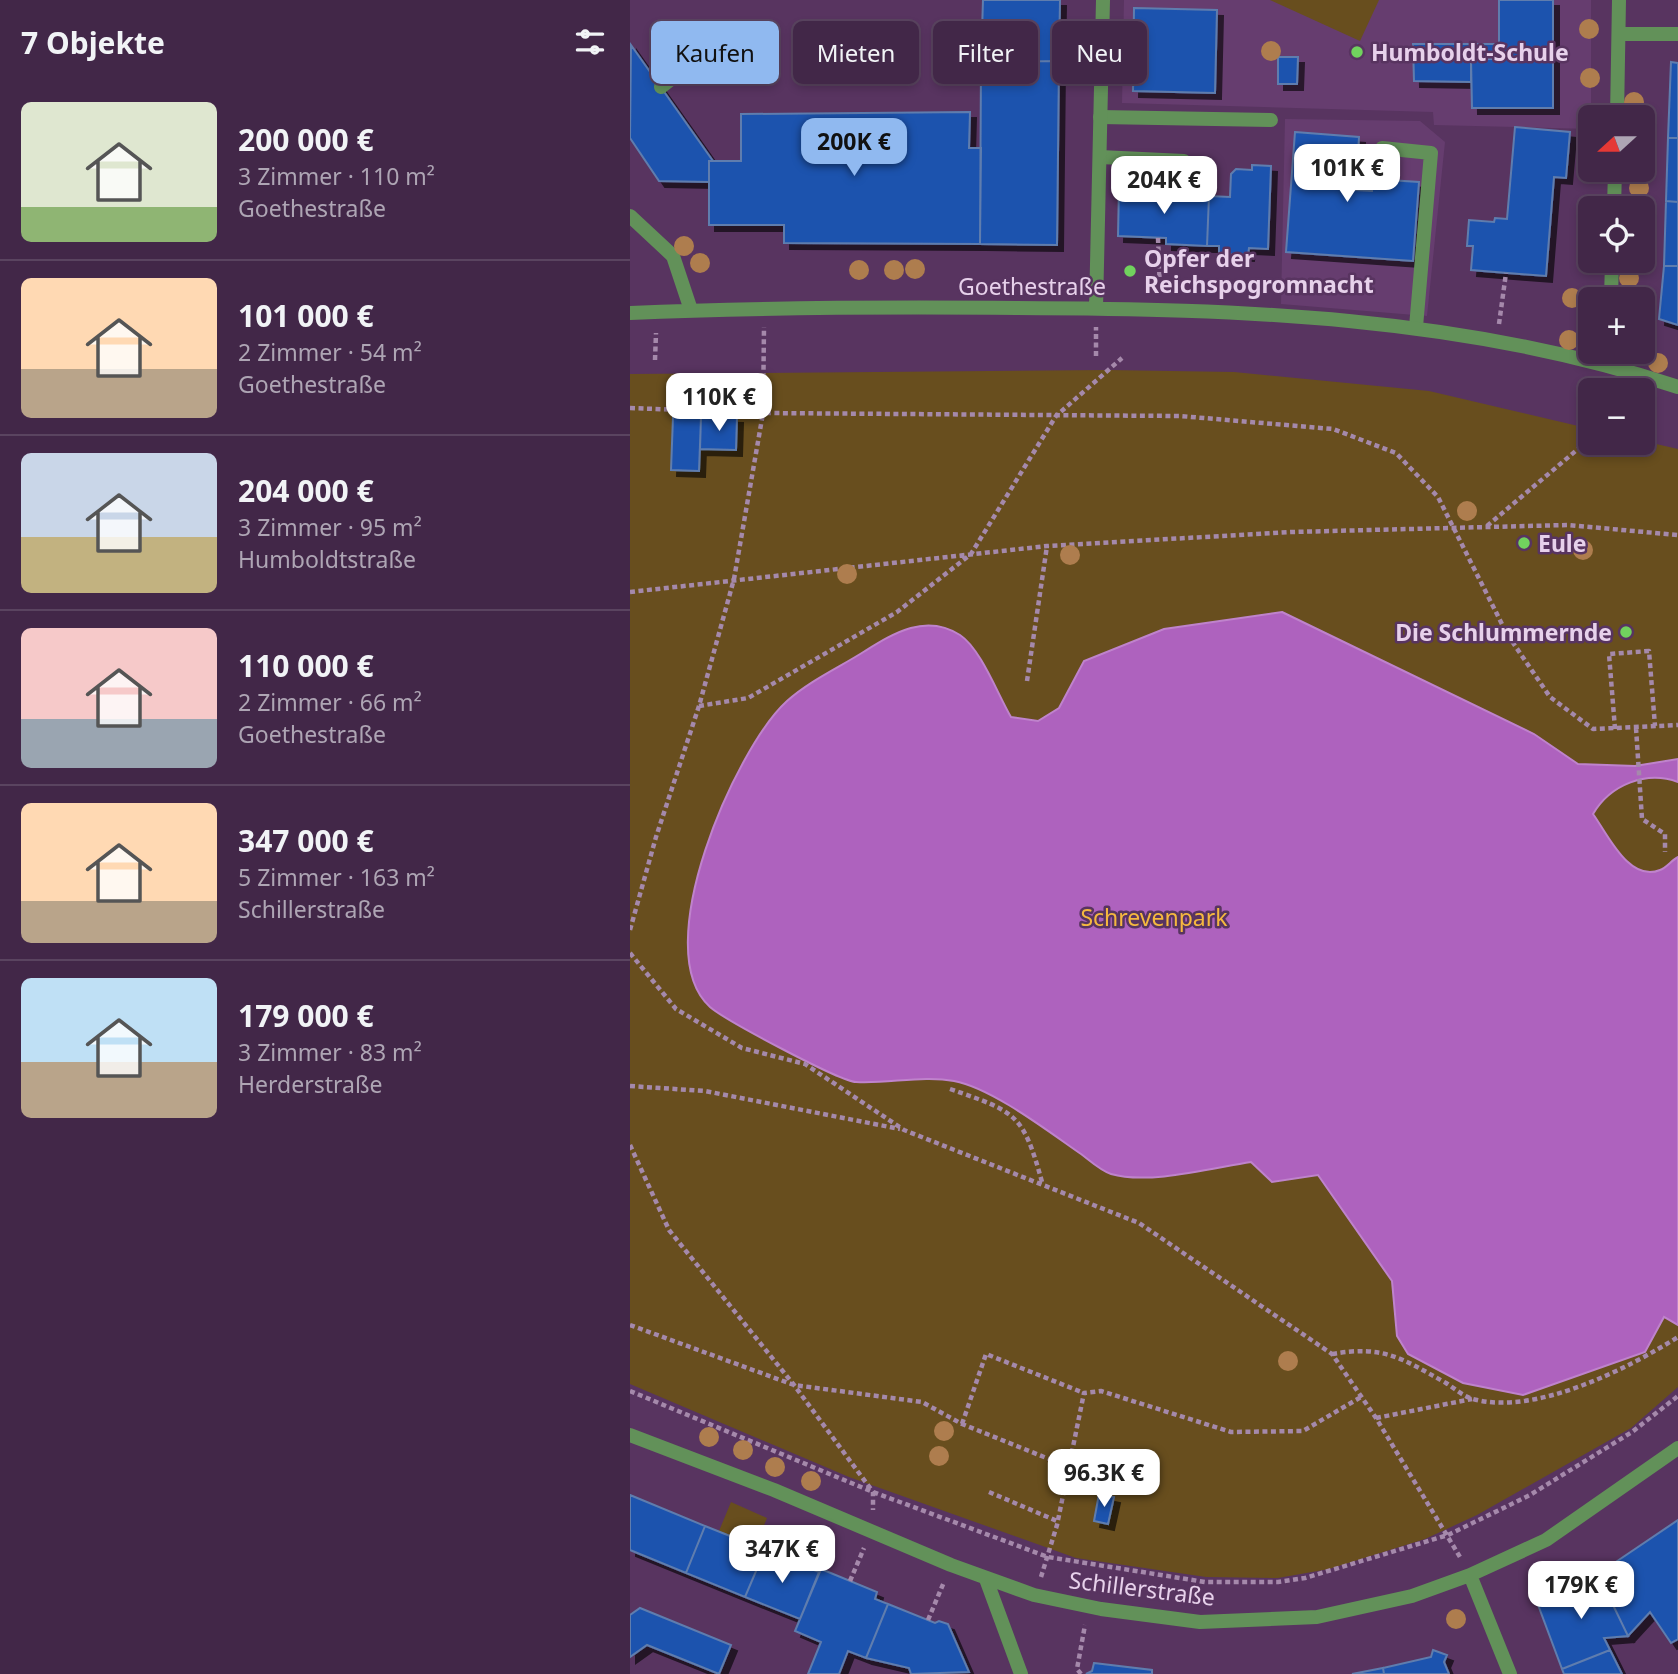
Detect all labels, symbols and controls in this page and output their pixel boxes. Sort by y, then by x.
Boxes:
chip: Kaufen [651,21,779,84]
chip: Mieten [793,21,919,84]
chip: Filter [933,21,1038,84]
chip: Neu [1052,21,1147,84]
text: 7 Objekte [21,22,165,63]
icon: filters [571,23,609,61]
place label: Humboldt-Schule [1371,36,1569,68]
marker: Humboldt-Schule [1349,44,1365,60]
north arrow [1578,105,1656,182]
map controls [1578,105,1655,455]
pin: 200K € [797,118,911,178]
text: 200 000 € [238,119,374,160]
text: 200K € [817,125,891,157]
icon: home [77,130,161,214]
pin: 101K € [1290,144,1404,204]
text: 101K € [1310,151,1384,183]
pin: 204K € [1107,156,1221,216]
text: 3 Zimmer · 110 m² [238,160,435,192]
text: 204K € [1127,163,1201,195]
text: Goethestraße [238,192,386,224]
button: locate [1578,196,1655,273]
place label: Opfer der Reichspogromnacht [1144,242,1374,300]
marker: Opfer der Reichspogromnacht [1122,263,1138,279]
street label: Goethestraße [958,270,1106,302]
button: + [1578,287,1655,364]
text: 101 000 € [238,295,374,336]
icon: home [77,306,161,390]
text: 2 Zimmer · 54 m² [238,336,422,368]
text: Goethestraße [238,368,386,400]
pin: 110K € [662,374,776,433]
button: − [1578,378,1655,455]
text: 110K € [682,380,756,412]
text: 204 000 € [238,470,374,511]
icon: home [77,481,161,565]
text: 3 Zimmer · 95 m² [238,511,422,543]
place label: Eule [1538,527,1586,559]
marker: Eule [1516,535,1532,551]
text: Humboldtstraße [238,543,416,575]
place label: Die Schlummernde [1395,616,1612,648]
marker: Die Schlummernde [1618,624,1634,640]
text: 110 000 € [238,645,374,686]
icon: home [77,656,161,740]
text: 2 Zimmer · 66 m² [238,686,422,718]
text: Goethestraße [238,718,386,750]
text: 347 000 € [238,820,374,861]
icon: home [77,831,161,915]
text: 5 Zimmer · 163 m² [238,861,435,893]
text: Schillerstraße [238,893,385,925]
park label: Schrevenpark [1080,901,1228,933]
text: 179 000 € [238,995,374,1036]
icon: home [77,1006,161,1090]
text: 3 Zimmer · 83 m² [238,1036,422,1068]
text: Herderstraße [238,1068,382,1100]
pin: 96.3K € [1039,1450,1169,1509]
text: 96.3K € [1064,1456,1144,1488]
pin: 347K € [725,1526,839,1585]
text: 347K € [745,1532,819,1564]
pin: 179K € [1524,1562,1638,1621]
street label: Schillerstraße [1067,1563,1217,1613]
text: 179K € [1544,1568,1618,1600]

